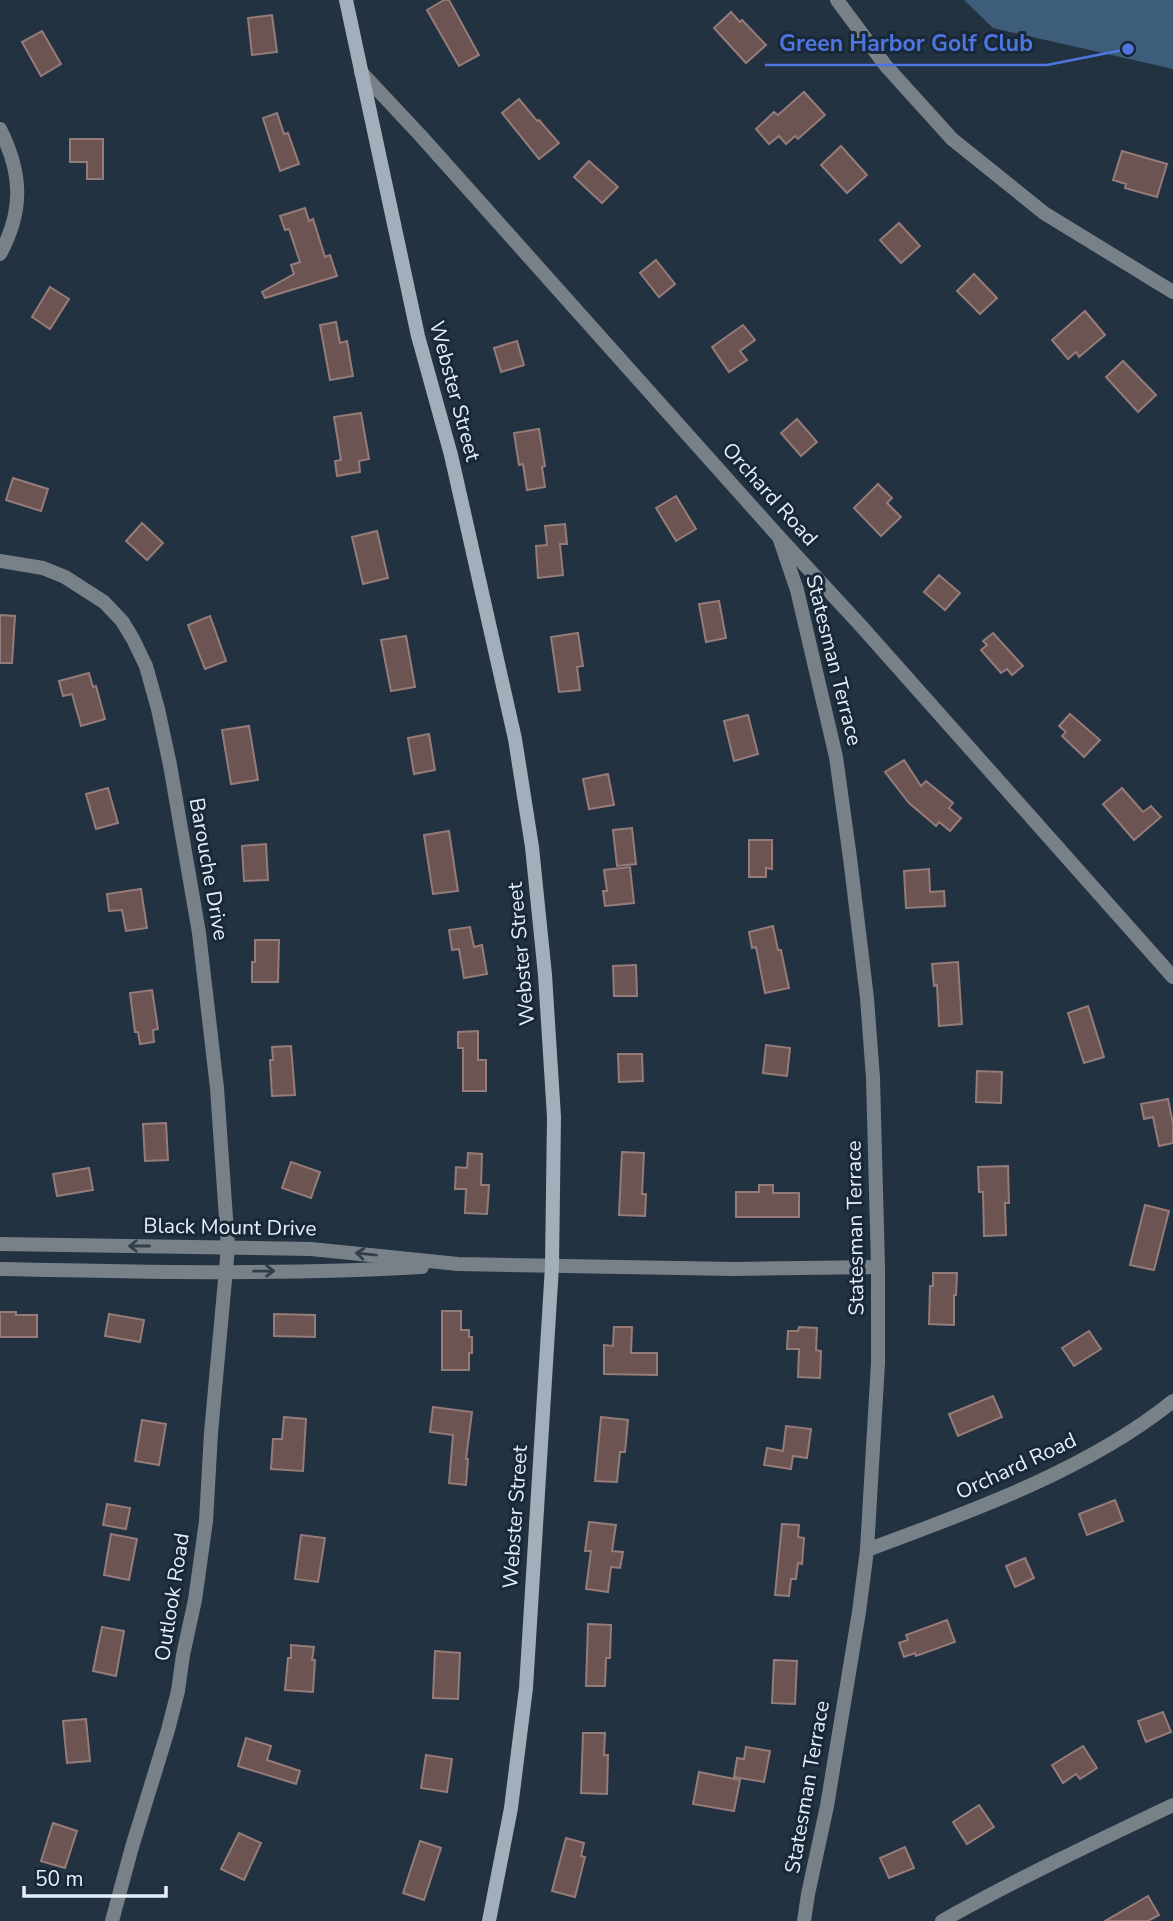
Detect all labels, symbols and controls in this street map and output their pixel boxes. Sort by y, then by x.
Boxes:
callout: Green Harbor Golf Club [765,21,1047,65]
text: Green Harbor Golf Club [779,28,1033,59]
street label: Webster Street [423,318,487,465]
street label: Orchard Road [716,436,824,552]
street label: Statesman Terrace [799,572,869,748]
street label: Barouche Drive [183,796,235,942]
street label: Webster Street [501,880,541,1027]
street label: Statesman Terrace [839,1140,871,1316]
street label: Black Mount Drive [143,1211,317,1243]
one-way arrow [128,1239,151,1253]
one-way arrow [355,1247,378,1260]
one-way arrow [252,1264,275,1278]
street label: Orchard Road [951,1426,1081,1506]
street label: Webster Street [496,1444,534,1590]
street label: Outlook Road [148,1531,196,1663]
street label: Statesman Terrace [778,1698,836,1876]
scale bar [24,1854,166,1898]
text: 50 m [35,1865,84,1893]

